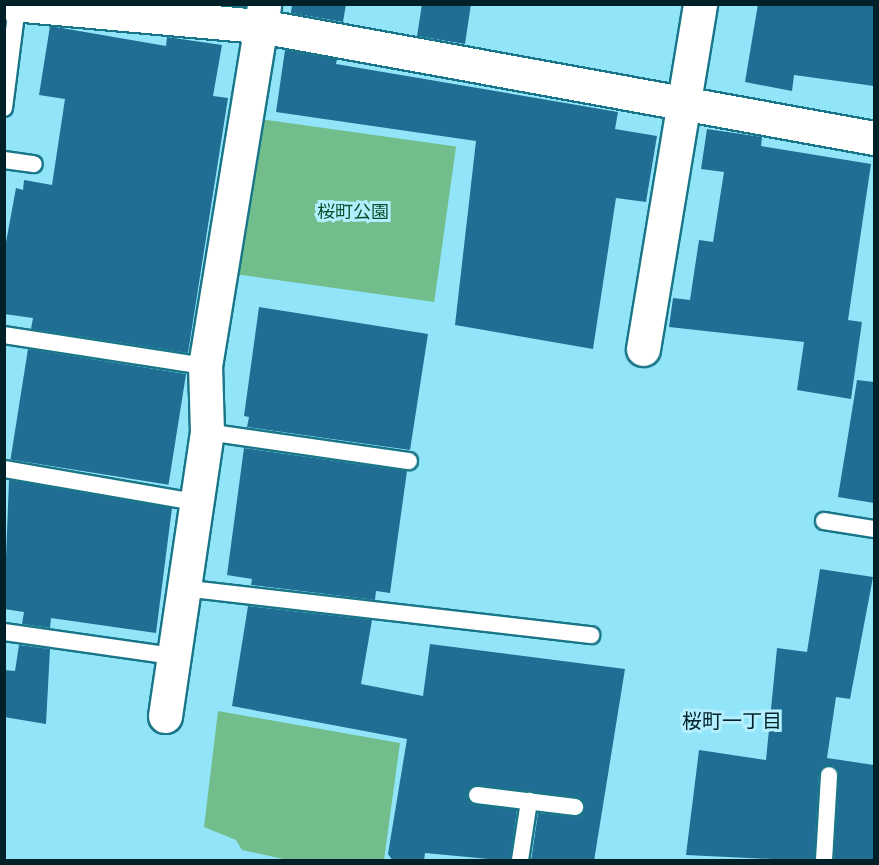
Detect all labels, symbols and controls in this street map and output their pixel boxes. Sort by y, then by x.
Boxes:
park label: 桜町公園 [317,201,389,223]
district label: 桜町一丁目 [682,709,782,733]

